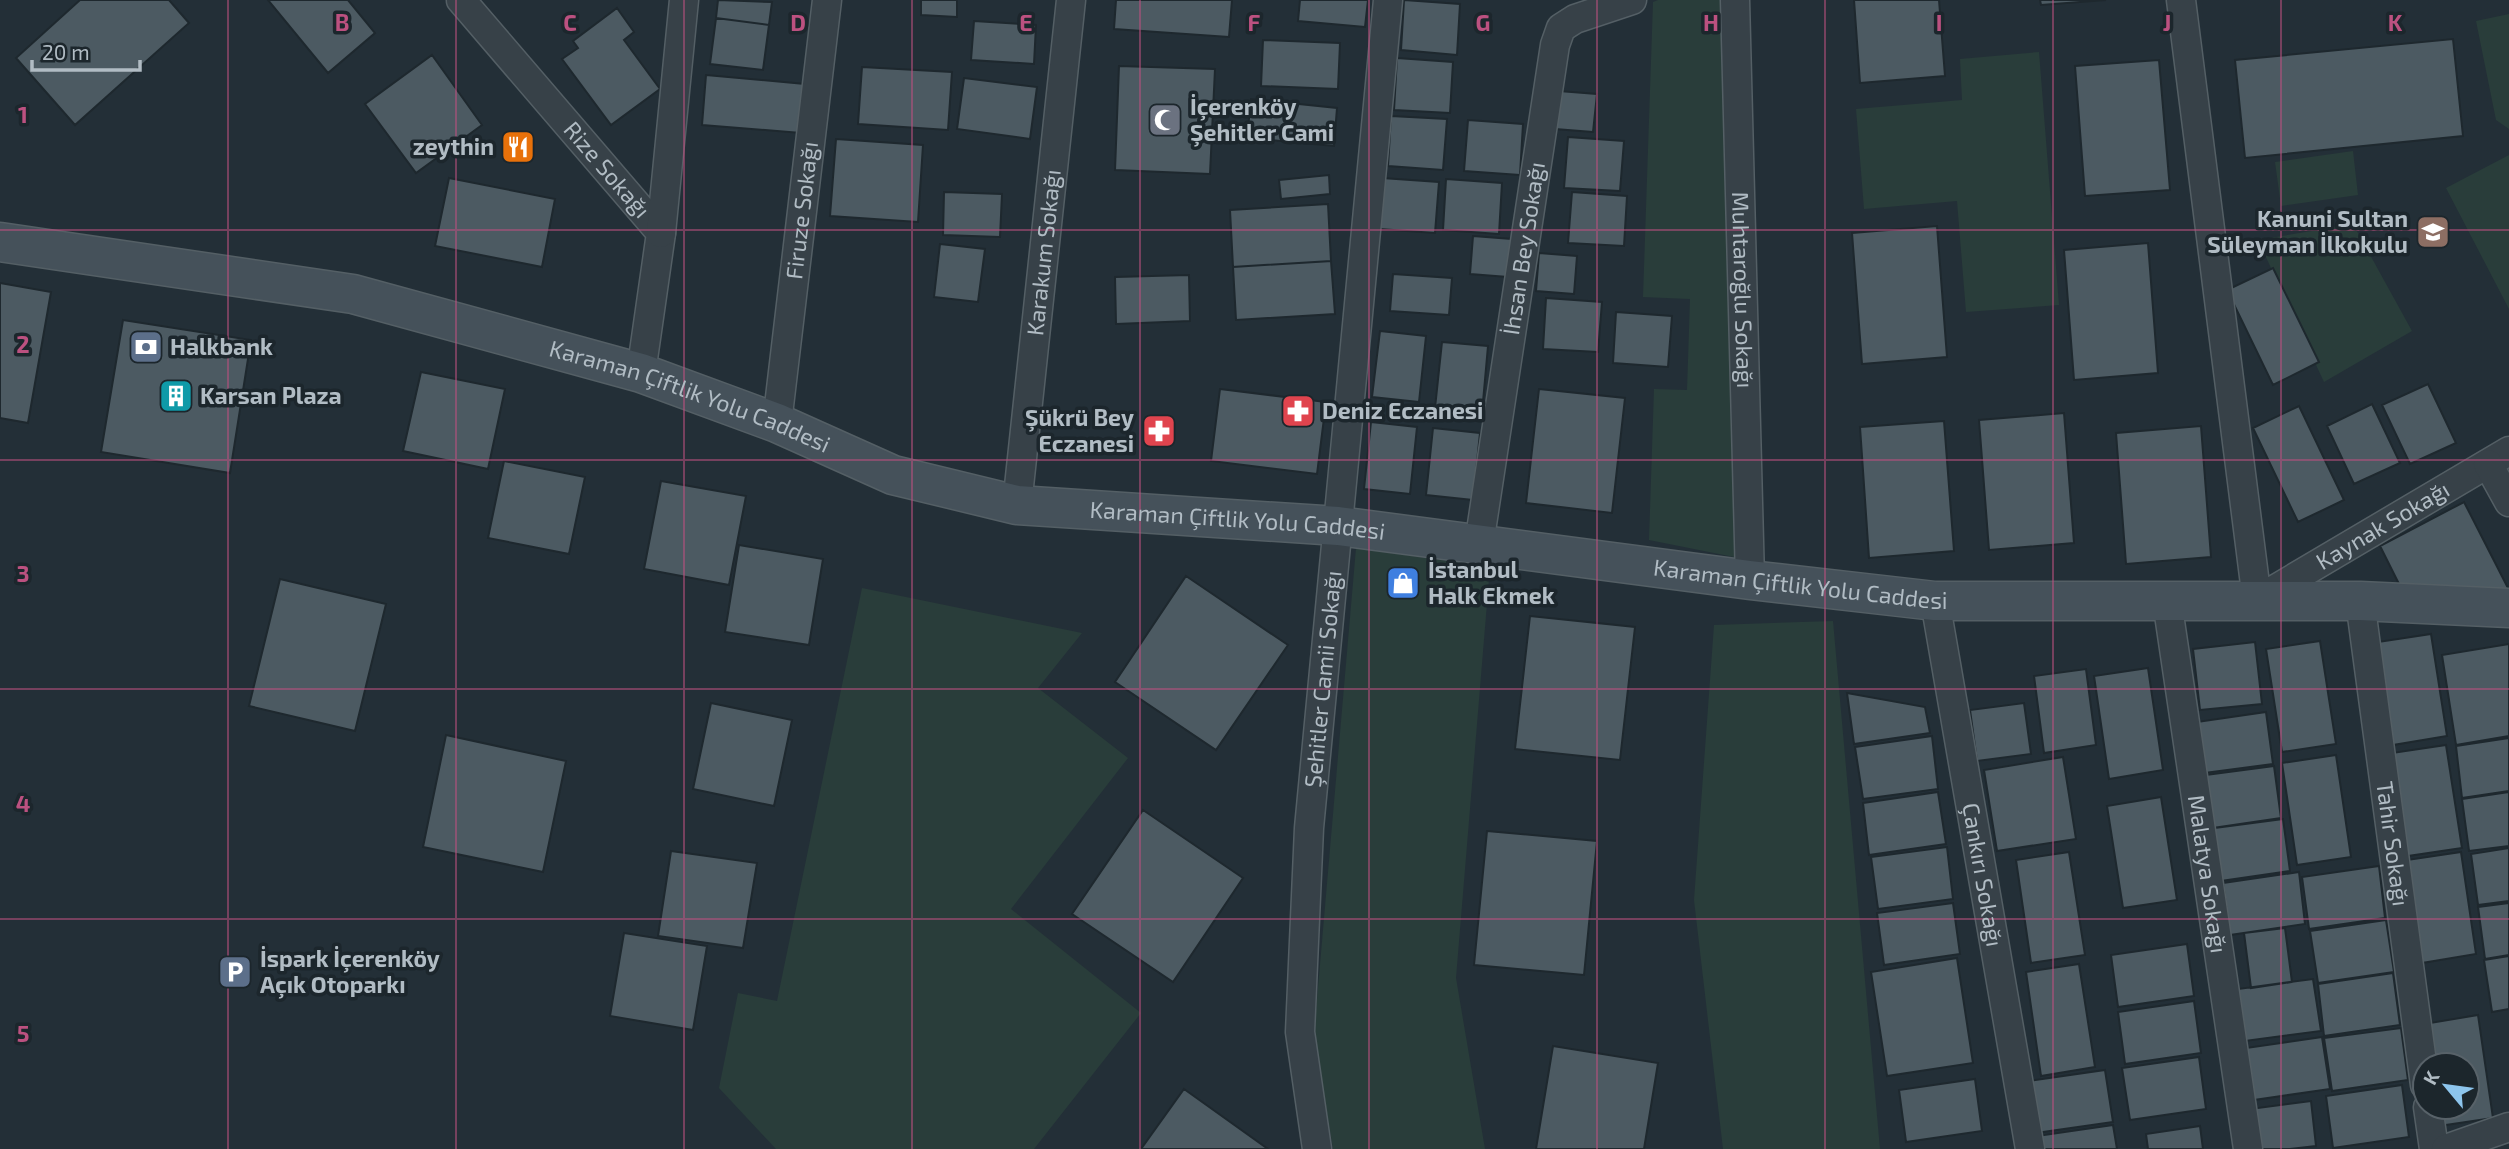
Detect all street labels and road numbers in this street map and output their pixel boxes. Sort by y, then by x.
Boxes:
street label: Rize Sokağı [559,115,657,223]
street label: Firuze Sokağı [779,140,823,281]
street label: İhsan Bey Sokağı [1496,160,1550,337]
street label: Karakum Sokağı [1020,168,1066,337]
street label: Muhtaroğlu Sokağı [1727,191,1760,389]
street label: Karaman Çiftlik Yolu Caddesi [546,334,835,458]
street label: Kaynak Sokağı [2311,475,2454,575]
street label: Karaman Çiftlik Yolu Caddesi [1089,495,1387,545]
street label: Karaman Çiftlik Yolu Caddesi [1652,552,1948,614]
street label: Şehitler Camii Sokağı [1298,569,1346,789]
street label: Tahir Sokağı [2371,780,2416,908]
street label: Malatya Sokağı [2183,793,2234,955]
street label: Çankırı Sokağı [1956,801,2010,949]

